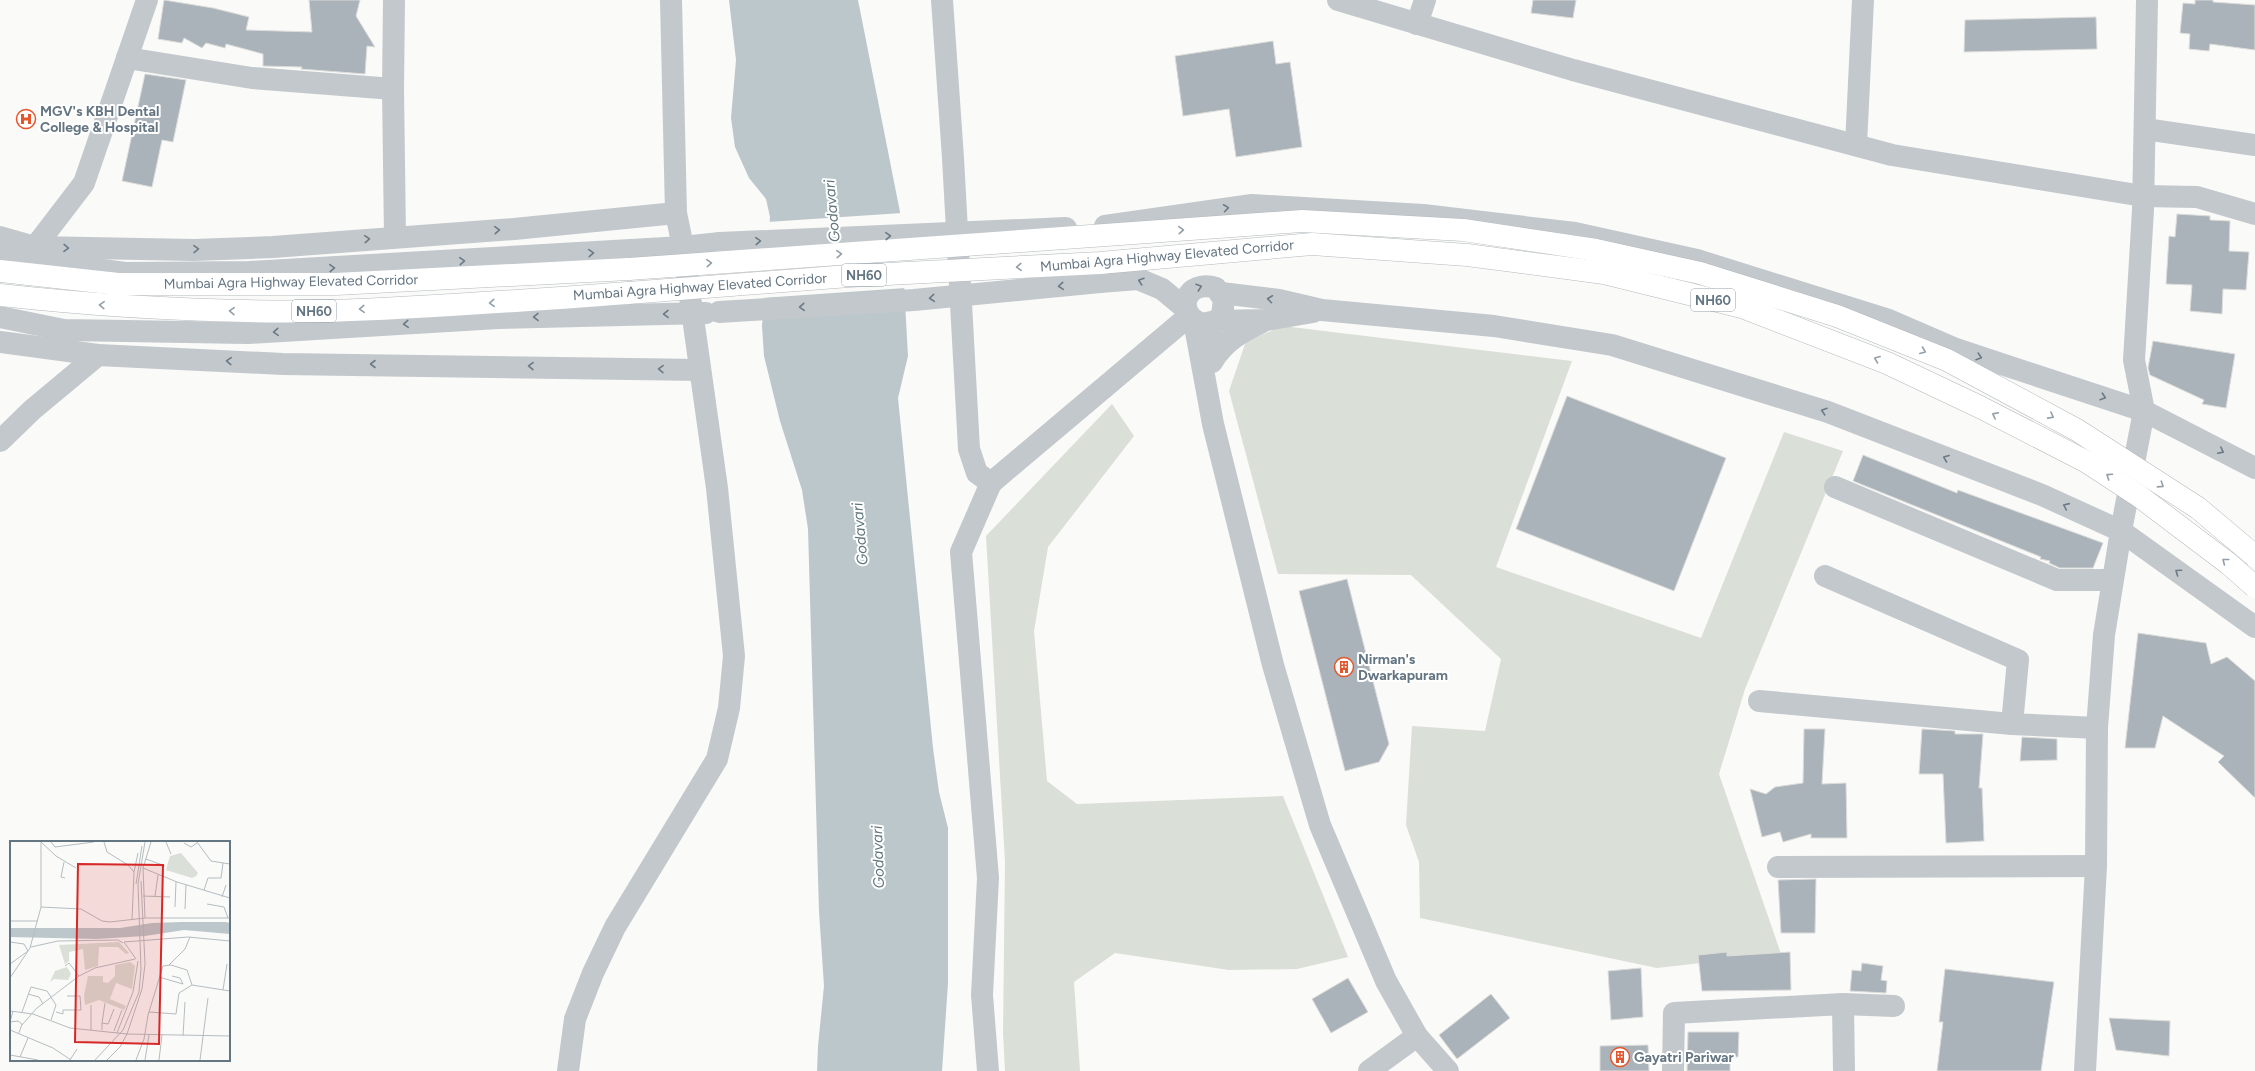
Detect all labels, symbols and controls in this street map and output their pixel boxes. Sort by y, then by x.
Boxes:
place label: MGV's KBH Dental College & Hospital [40,103,159,136]
hospital icon: MGV's KBH Dental College & Hospital [15,108,37,130]
water label: Godavari [820,178,844,243]
one-way arrow [1223,204,1230,213]
one-way arrow [1178,225,1184,234]
one-way arrow [494,226,500,235]
one-way arrow [885,231,891,240]
one-way arrow [364,234,370,243]
street label: Mumbai Agra Highway Elevated Corridor [1039,236,1295,276]
one-way arrow [755,237,761,246]
one-way arrow [63,244,69,252]
one-way arrow [193,245,199,254]
one-way arrow [588,249,594,257]
one-way arrow [836,250,842,259]
one-way arrow [459,257,465,266]
one-way arrow [706,259,712,268]
one-way arrow [1016,263,1022,271]
one-way arrow [329,264,335,272]
road number: NH60 [842,264,886,286]
street label: Mumbai Agra Highway Elevated Corridor [572,270,828,304]
street label: Mumbai Agra Highway Elevated Corridor [164,271,419,293]
one-way arrow [1138,277,1145,286]
one-way arrow [1058,281,1064,290]
one-way arrow [1195,284,1202,292]
road number: NH60 [1691,289,1735,311]
one-way arrow [929,293,935,302]
one-way arrow [1267,295,1273,304]
one-way arrow [489,298,495,307]
road number: NH60 [292,300,336,322]
one-way arrow [99,301,105,310]
one-way arrow [799,302,805,311]
one-way arrow [359,305,365,313]
one-way arrow [229,306,235,315]
one-way arrow [663,310,669,318]
one-way arrow [533,313,539,321]
one-way arrow [403,319,409,328]
one-way arrow [273,327,279,336]
one-way arrow [1919,346,1926,354]
one-way arrow [1976,352,1983,361]
one-way arrow [1874,356,1881,364]
one-way arrow [226,357,232,366]
one-way arrow [370,360,376,368]
one-way arrow [528,362,534,370]
one-way arrow [658,365,664,373]
one-way arrow [2099,393,2106,401]
one-way arrow [1821,407,1828,416]
one-way arrow [1991,412,1999,420]
one-way arrow [2047,412,2054,419]
one-way arrow [2217,446,2224,454]
one-way arrow [1942,454,1949,462]
one-way arrow [2106,474,2113,481]
one-way arrow [2157,480,2164,487]
water label: Godavari [848,501,872,566]
one-way arrow [2063,503,2071,511]
one-way arrow [2223,559,2230,566]
one-way arrow [2175,569,2182,577]
place label: Nirman's Dwarkapuram [1358,651,1448,684]
building icon: Nirman's Dwarkapuram [1333,656,1355,678]
water label: Godavari [868,825,888,889]
inset map [10,841,230,1061]
building icon: Gayatri Pariwar [1609,1046,1631,1068]
place label: Gayatri Pariwar [1634,1049,1735,1066]

